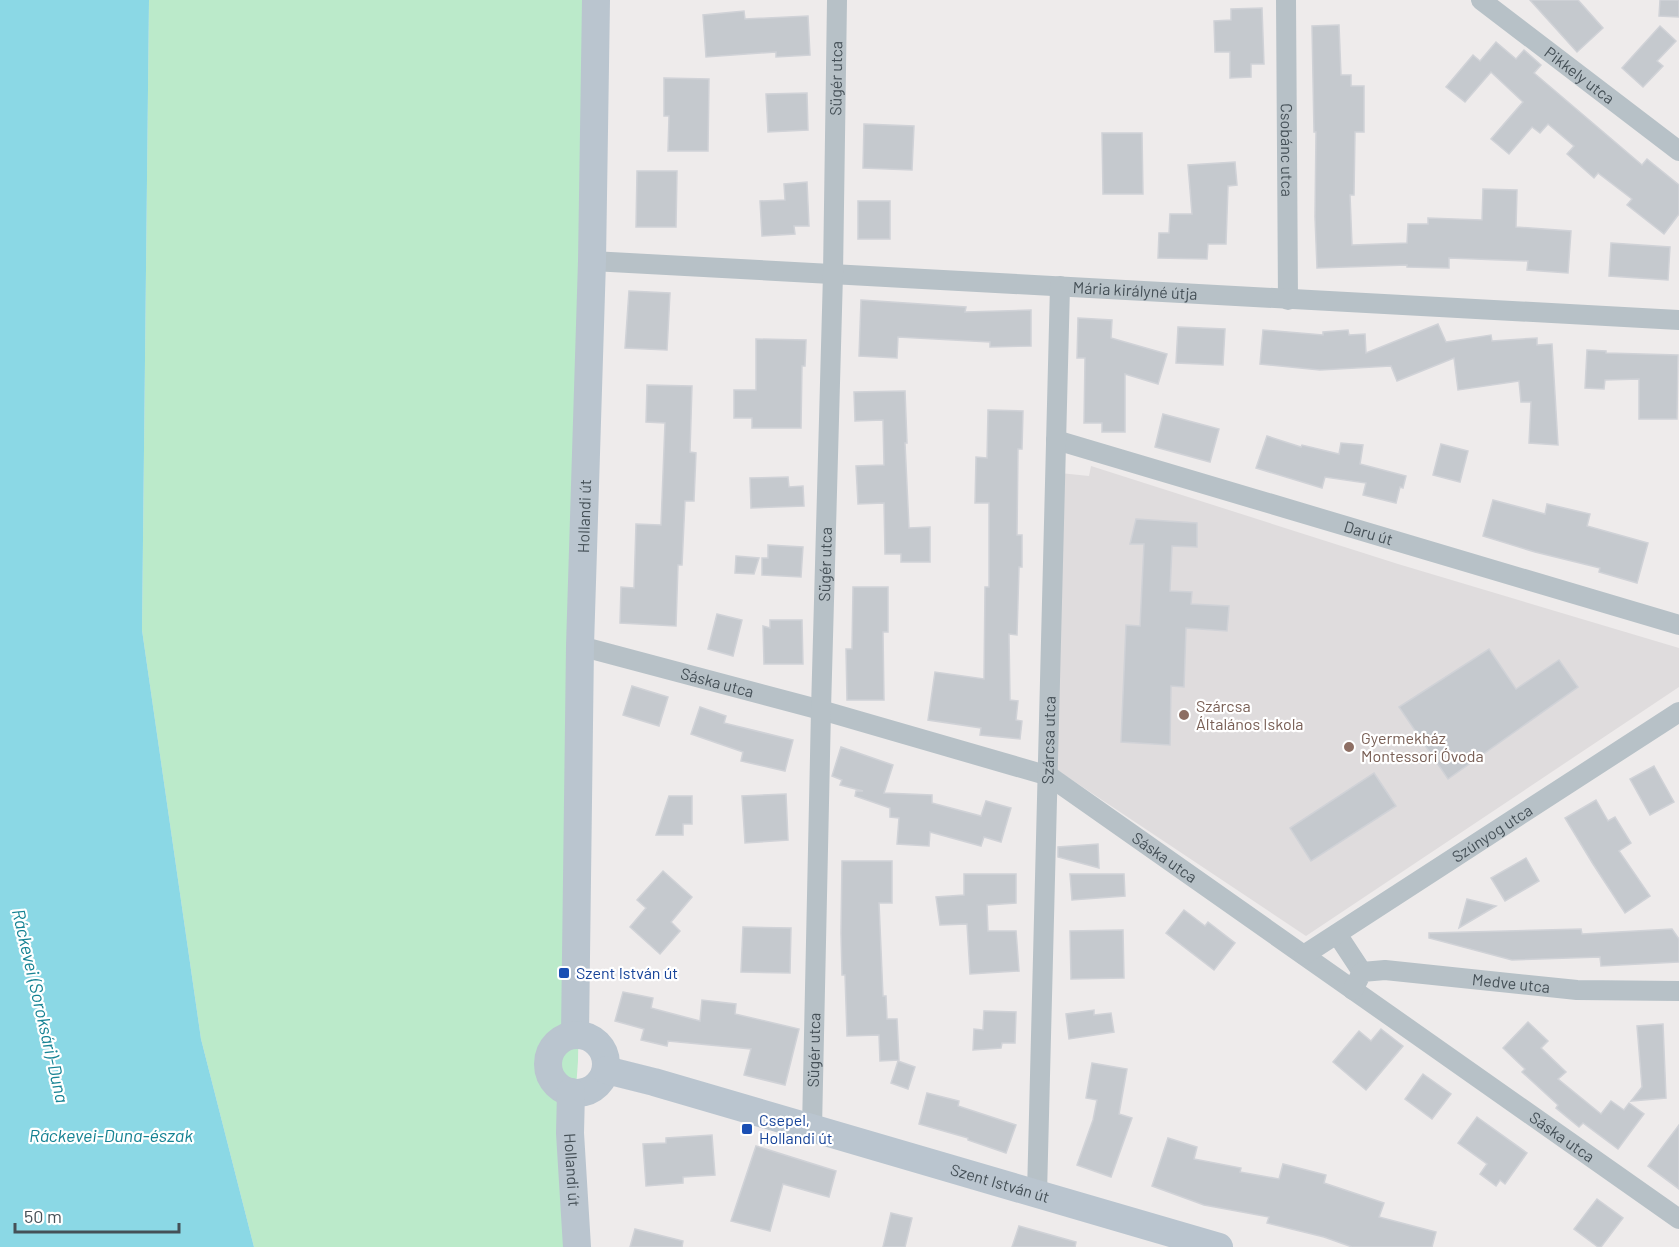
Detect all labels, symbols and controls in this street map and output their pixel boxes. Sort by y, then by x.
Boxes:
street label: Sügér utca [825,41,845,116]
street label: Pikkely utca [1541,42,1619,107]
street label: Csobánc utca [1278,103,1297,197]
street label: Mária királyné útja [1072,277,1198,303]
street label: Hollandi út [573,479,594,553]
street label: Daru út [1342,516,1395,549]
street label: Sügér utca [814,526,835,602]
street label: Sáska utca [679,663,756,701]
street label: Szárcsa utca [1037,696,1059,785]
place label: Szárcsa Általános Iskola [1196,696,1304,733]
marker: Szárcsa Általános Iskola [1177,708,1191,722]
place label: Gyermekház Montessori Óvoda [1361,728,1484,765]
marker: Gyermekház Montessori Óvoda [1342,740,1356,754]
street label: Szúnyog utca [1448,800,1535,866]
street label: Sáska utca [1129,827,1201,886]
water label: Ráckevei (Soroksári)-Duna [8,907,74,1105]
place label: Szent István út [576,963,678,982]
marker: Szent István út [557,966,571,980]
street label: Medve utca [1471,969,1551,996]
street label: Sügér utca [803,1012,823,1088]
street label: Sáska utca [1526,1107,1599,1166]
place label: Csepel, Hollandi út [759,1110,833,1147]
marker: Csepel, Hollandi út [740,1122,754,1136]
water label: Ráckevei-Duna-észak [29,1124,193,1146]
street label: Hollandi út [561,1132,585,1207]
street label: Szent István út [948,1159,1052,1206]
scale bar [15,1196,178,1234]
text: 50 m [24,1205,62,1227]

